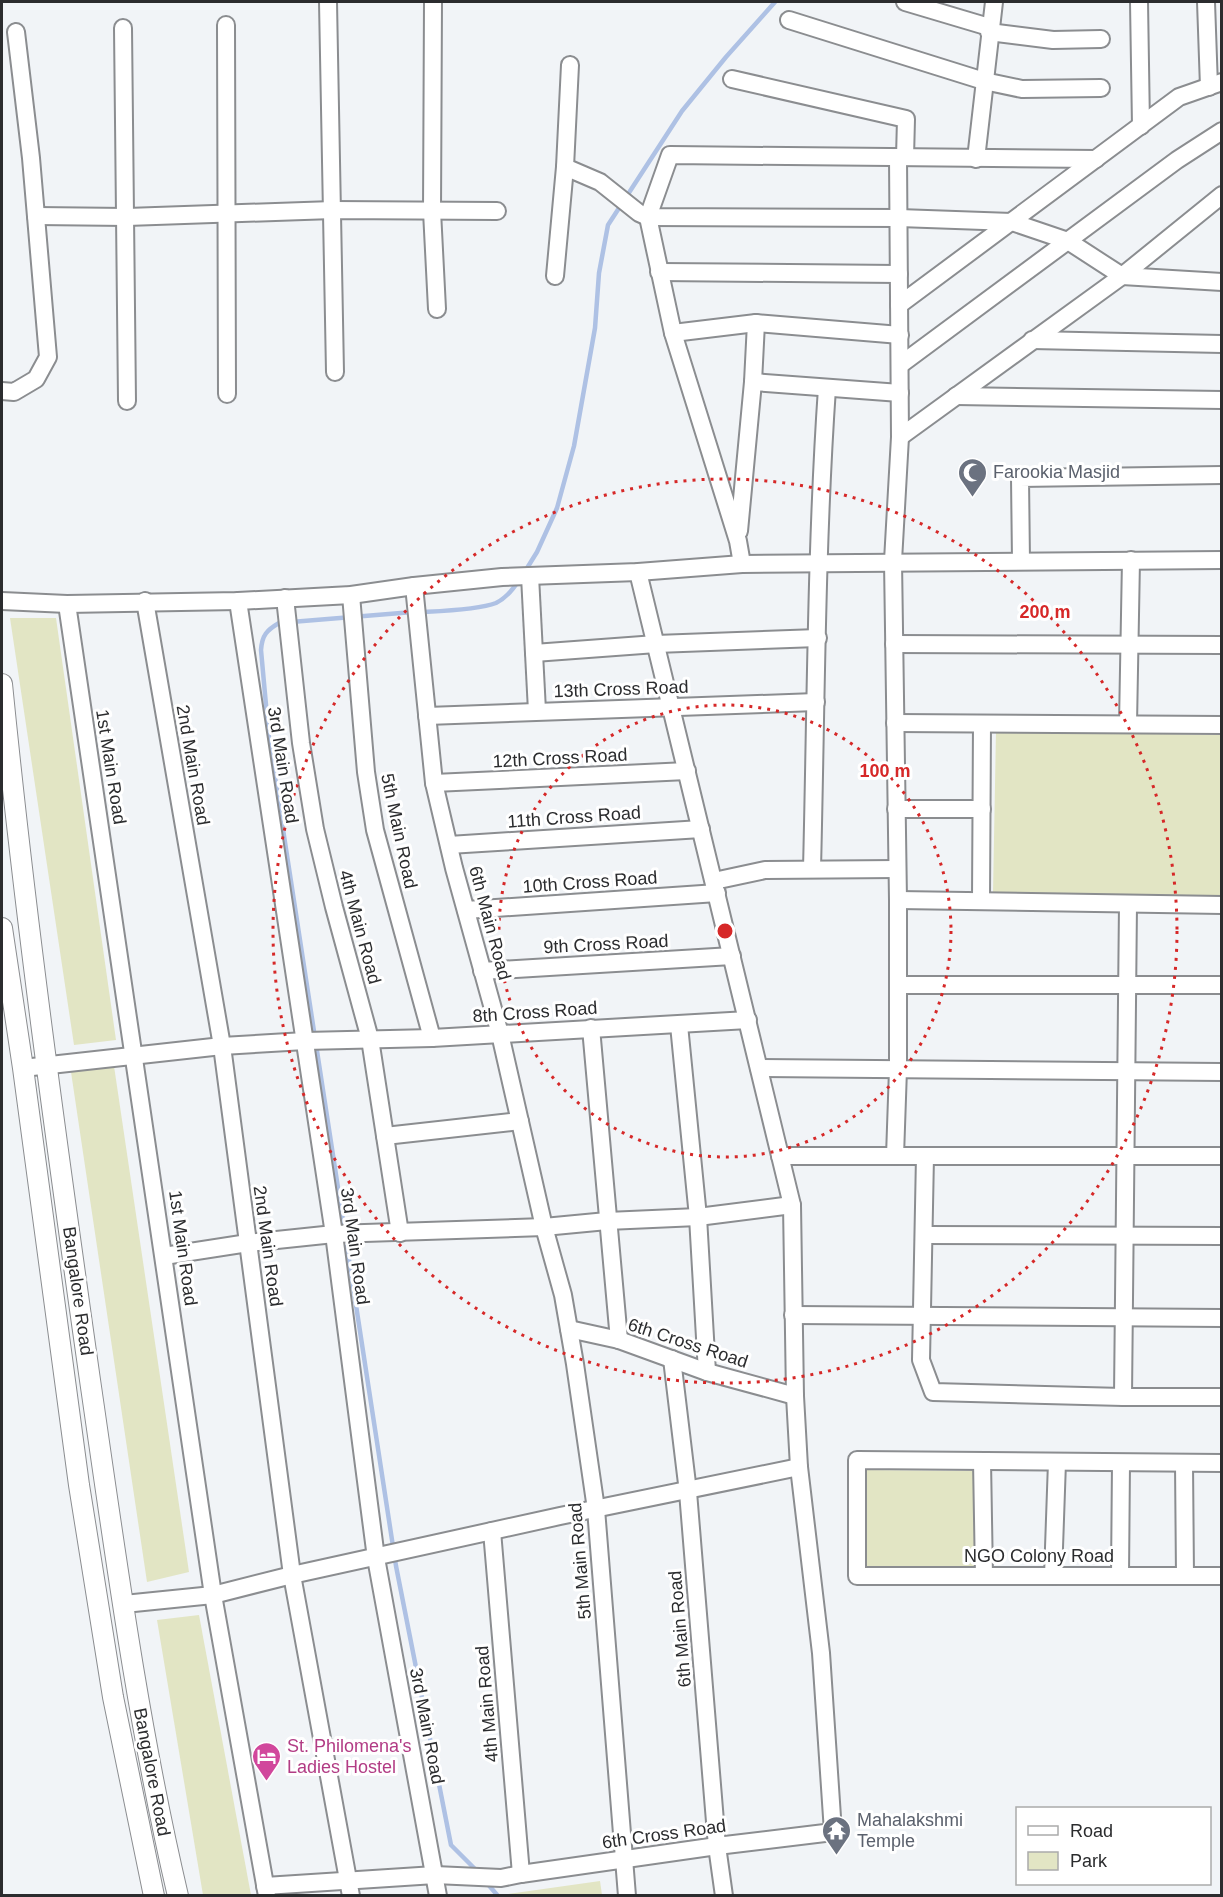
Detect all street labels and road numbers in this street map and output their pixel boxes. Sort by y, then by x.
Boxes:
street label: 13th Cross Road [553,677,689,701]
street label: 2nd Main Road [173,703,213,827]
street label: 3rd Main Road [264,705,302,825]
street label: 1st Main Road [92,708,130,826]
street label: 12th Cross Road [492,744,628,772]
street label: 5th Main Road [377,772,421,890]
street label: 11th Cross Road [507,802,641,832]
street label: 6th Main Road [465,864,515,982]
street label: 10th Cross Road [522,867,658,897]
street label: 4th Main Road [335,868,385,986]
street label: 9th Cross Road [543,931,669,957]
street label: 8th Cross Road [472,998,598,1026]
street label: 2nd Main Road [250,1184,286,1308]
street label: 3rd Main Road [337,1186,373,1306]
street label: 1st Main Road [165,1189,201,1307]
street label: Bangalore Road [59,1225,97,1357]
street label: 6th Cross Road [625,1314,751,1372]
street label: 5th Main Road [565,1502,595,1620]
street label: NGO Colony Road [964,1546,1114,1566]
street label: 6th Main Road [665,1570,695,1688]
street label: 4th Main Road [472,1645,502,1763]
street label: 3rd Main Road [406,1666,448,1786]
street label: Bangalore Road [130,1706,174,1838]
street label: 6th Cross Road [601,1815,727,1853]

